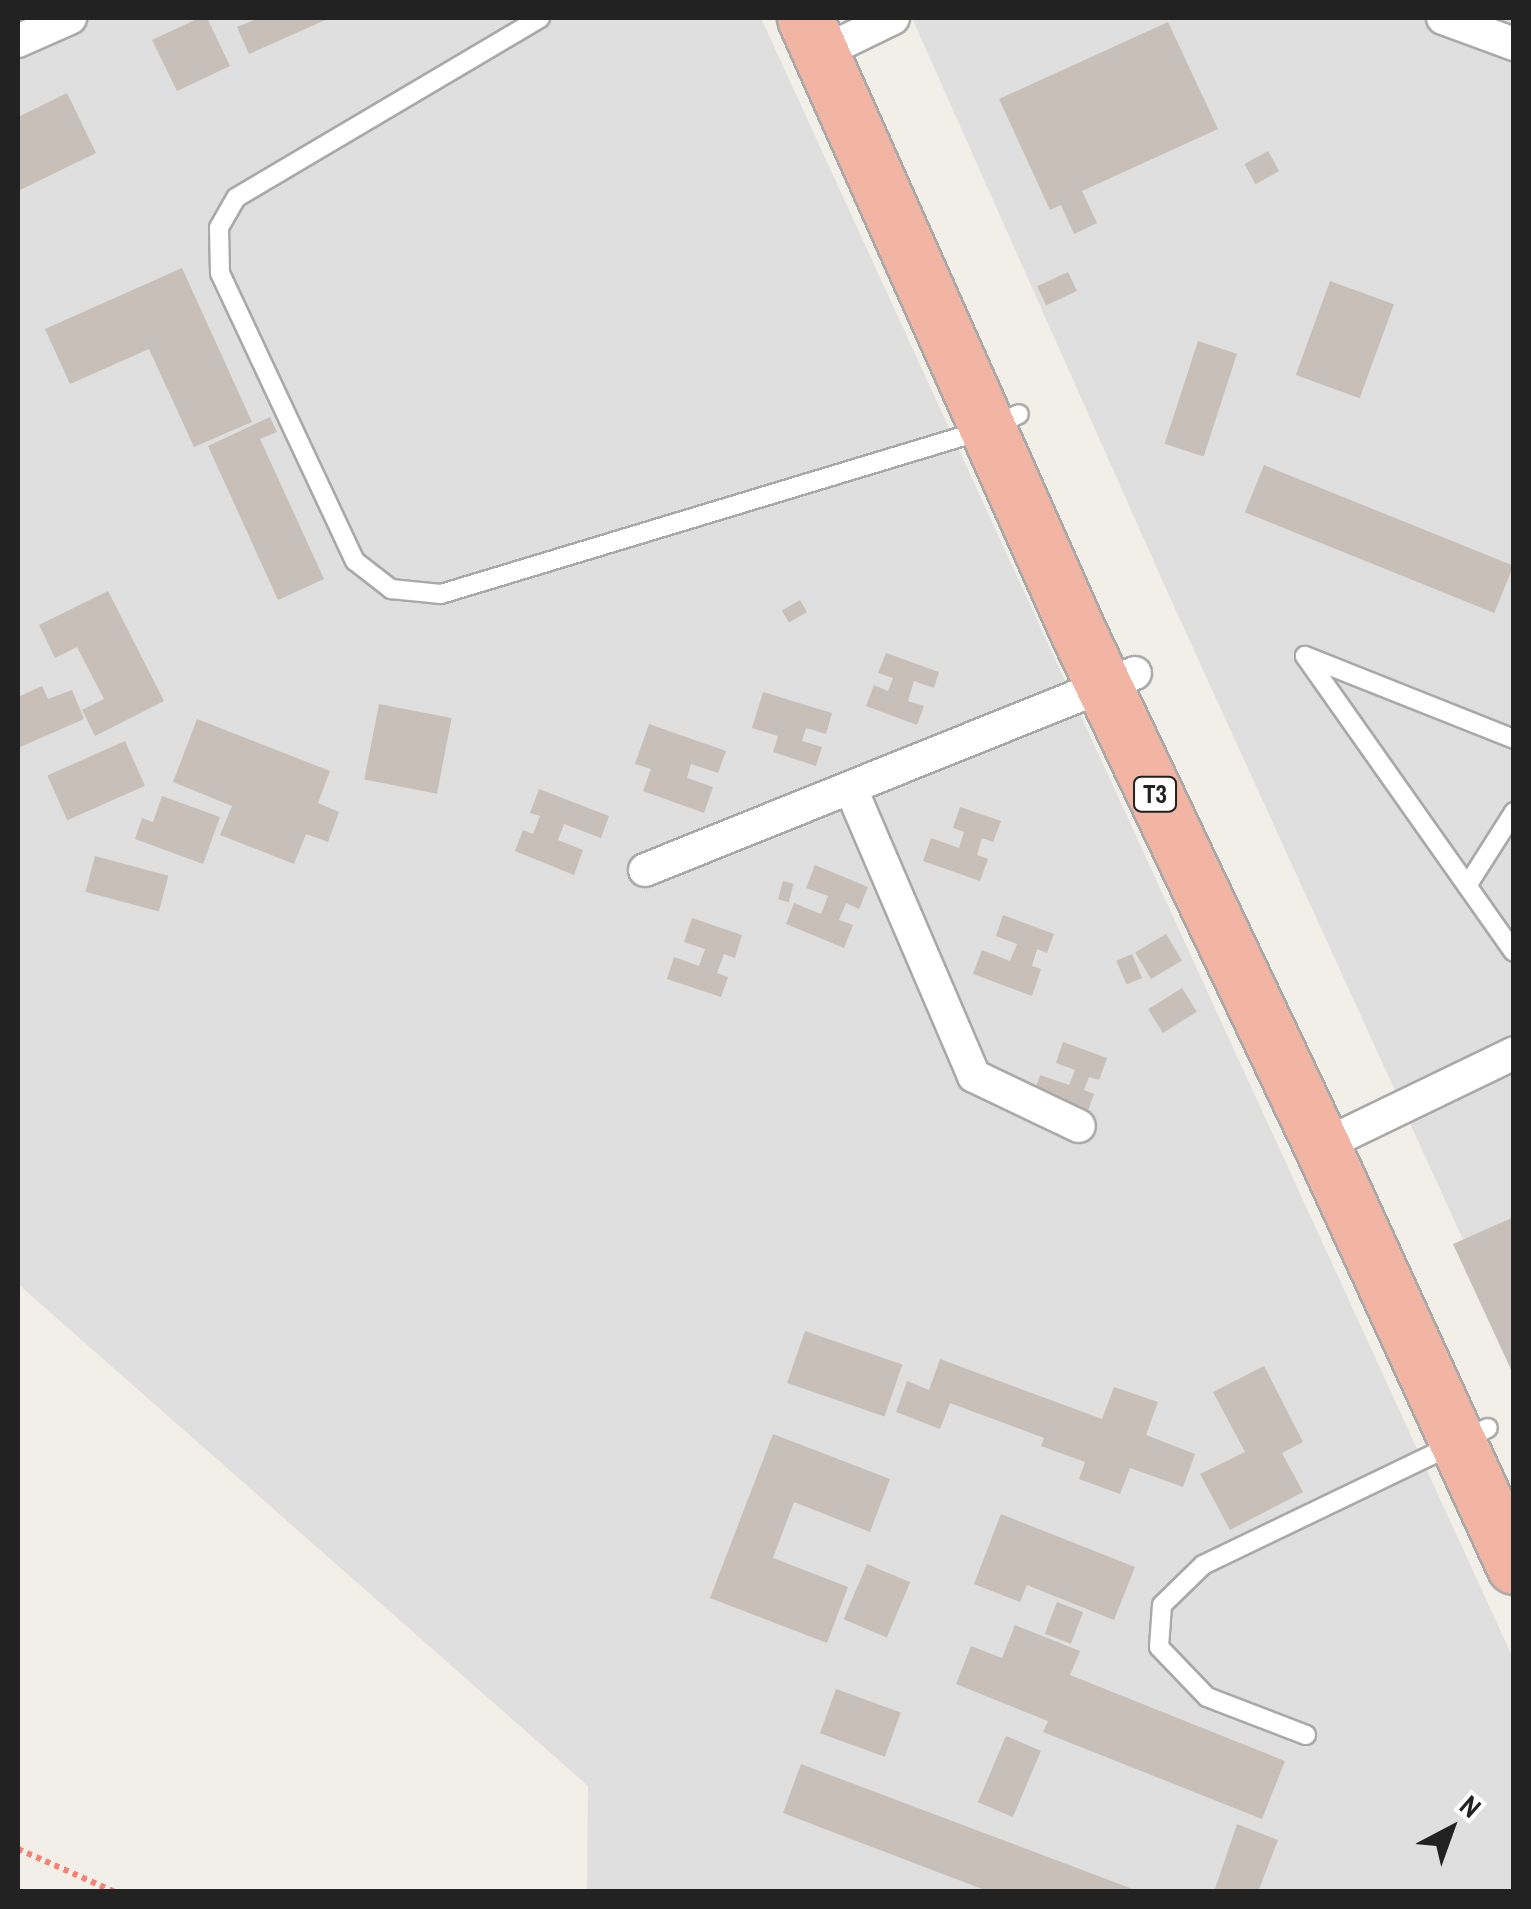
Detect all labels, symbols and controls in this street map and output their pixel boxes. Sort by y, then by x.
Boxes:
road number: T3 [1132,774,1178,814]
north arrow [1401,1779,1501,1879]
text: N [1452,1787,1489,1826]

